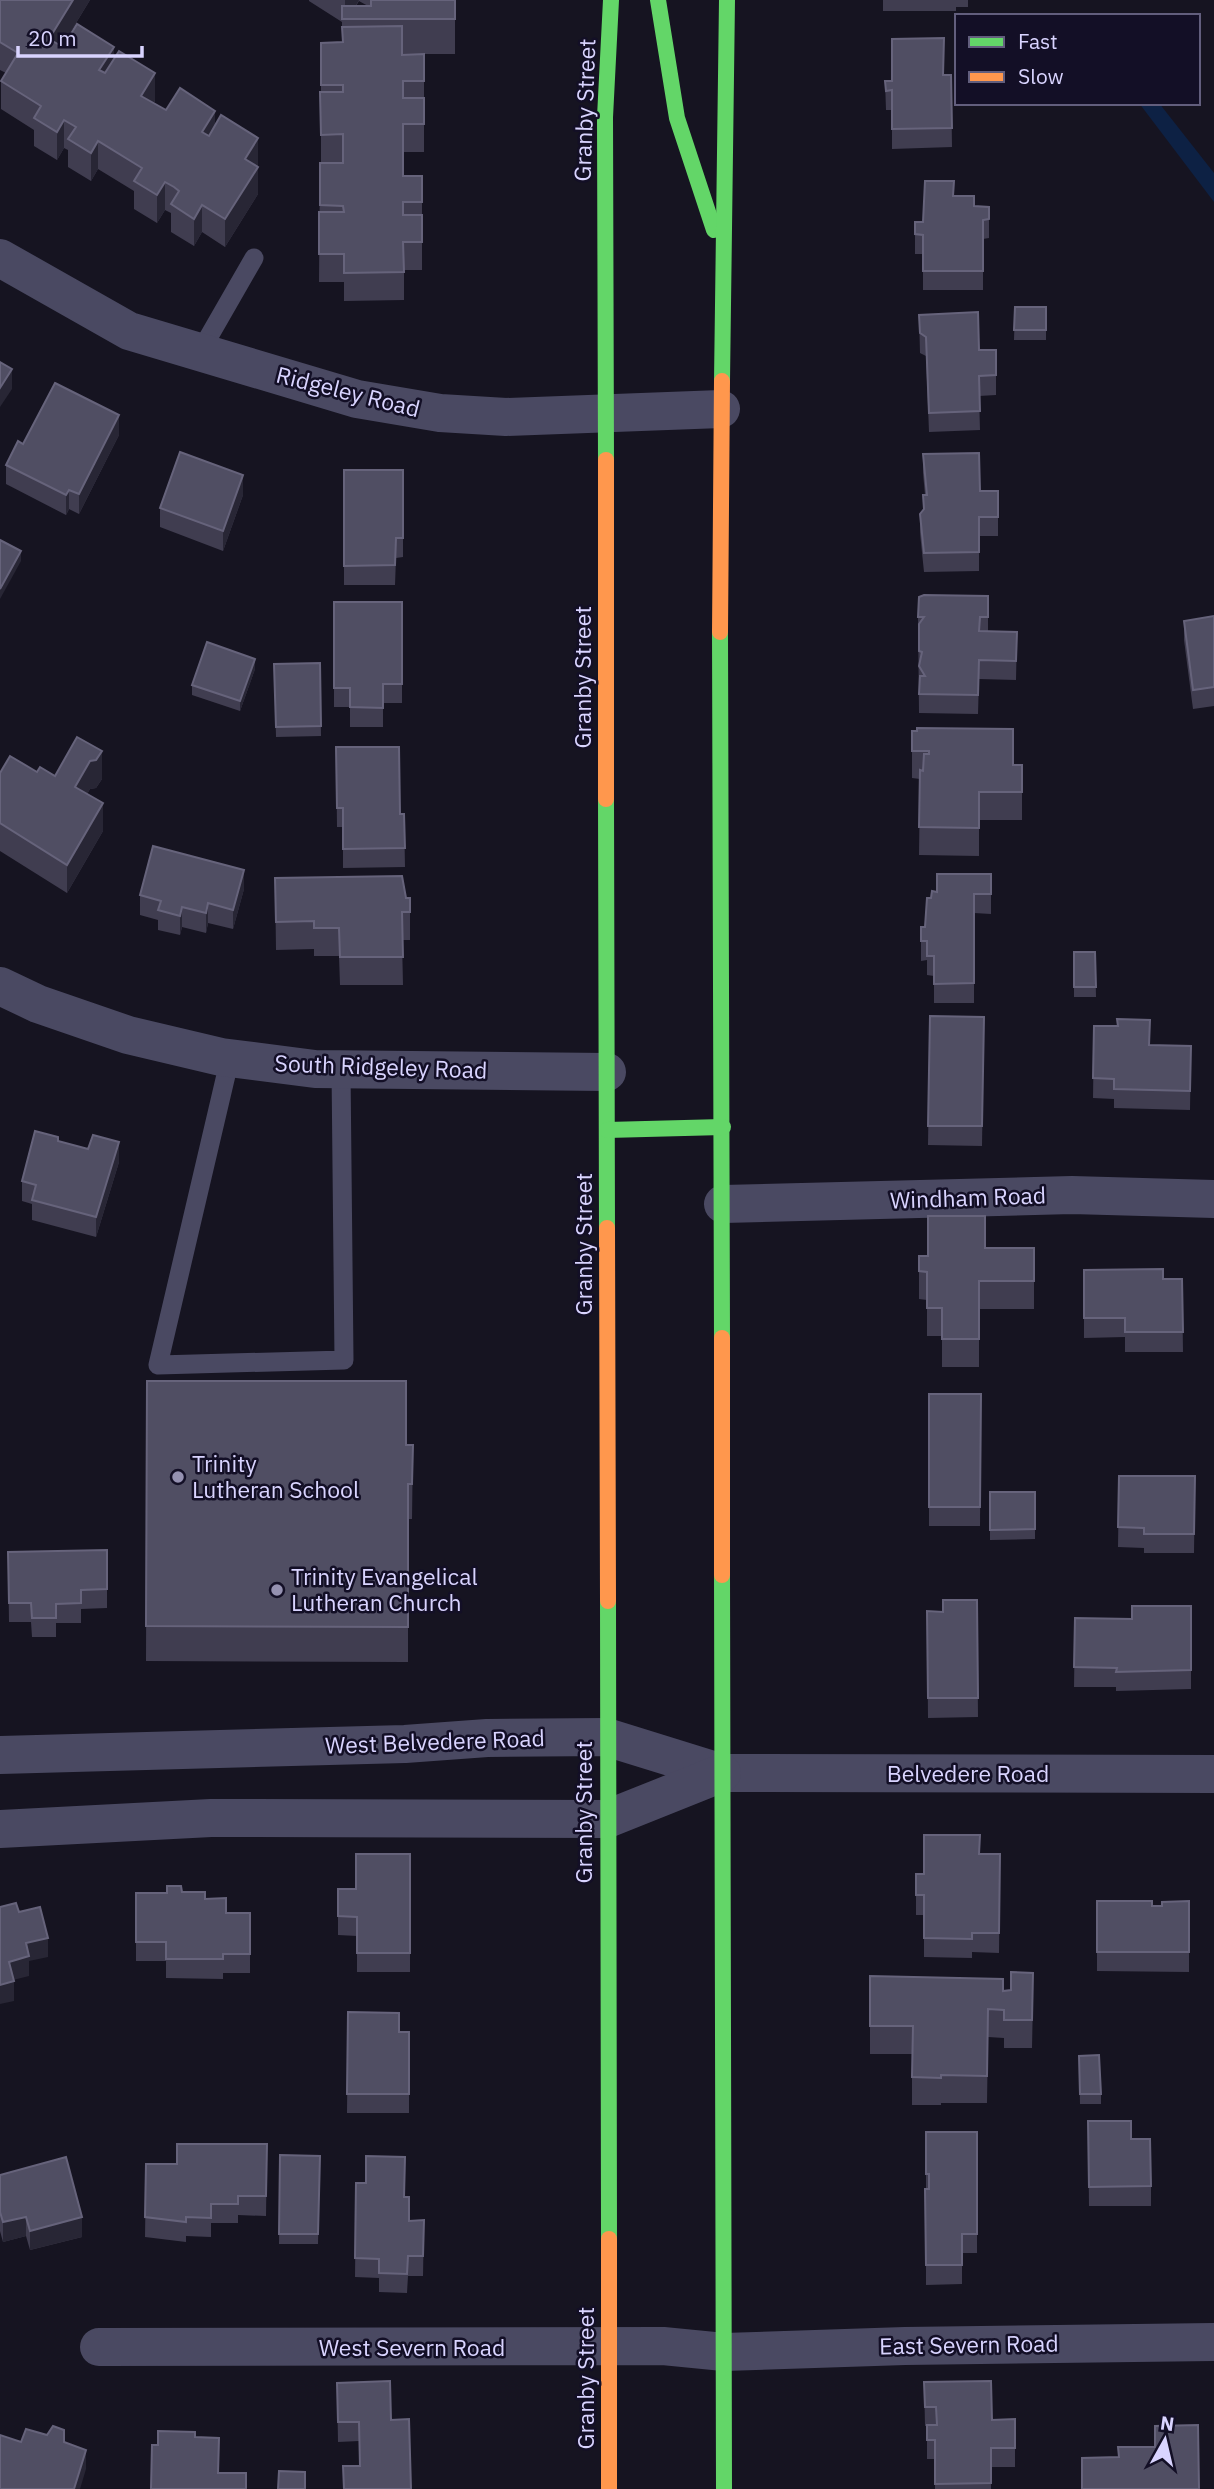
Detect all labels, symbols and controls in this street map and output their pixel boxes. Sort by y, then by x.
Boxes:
scale bar [18,14,142,58]
legend [955,14,1200,105]
text: 20 m [28,24,77,52]
text: Fast [1018,27,1058,55]
street label: Granby Street [567,38,601,182]
text: Slow [1018,62,1064,90]
street label: Ridgeley Road [273,359,423,423]
street label: Granby Street [567,606,597,748]
street label: South Ridgeley Road [274,1047,488,1085]
street label: Granby Street [568,1173,598,1315]
street label: Windham Road [889,1179,1047,1215]
place label: Trinity Lutheran School [192,1448,359,1504]
marker: Trinity Lutheran School [170,1469,186,1485]
place label: Trinity Evangelical Lutheran Church [291,1561,478,1617]
marker: Trinity Evangelical Lutheran Church [269,1582,285,1598]
street label: West Belvedere Road [325,1722,545,1760]
street label: Granby Street [568,1741,598,1883]
street label: Belvedere Road [887,1758,1049,1788]
street label: Granby Street [570,2307,600,2449]
street label: East Severn Road [879,2327,1059,2361]
street label: West Severn Road [319,2332,505,2362]
north arrow [1130,2405,1200,2475]
text: N [1159,2410,1176,2436]

